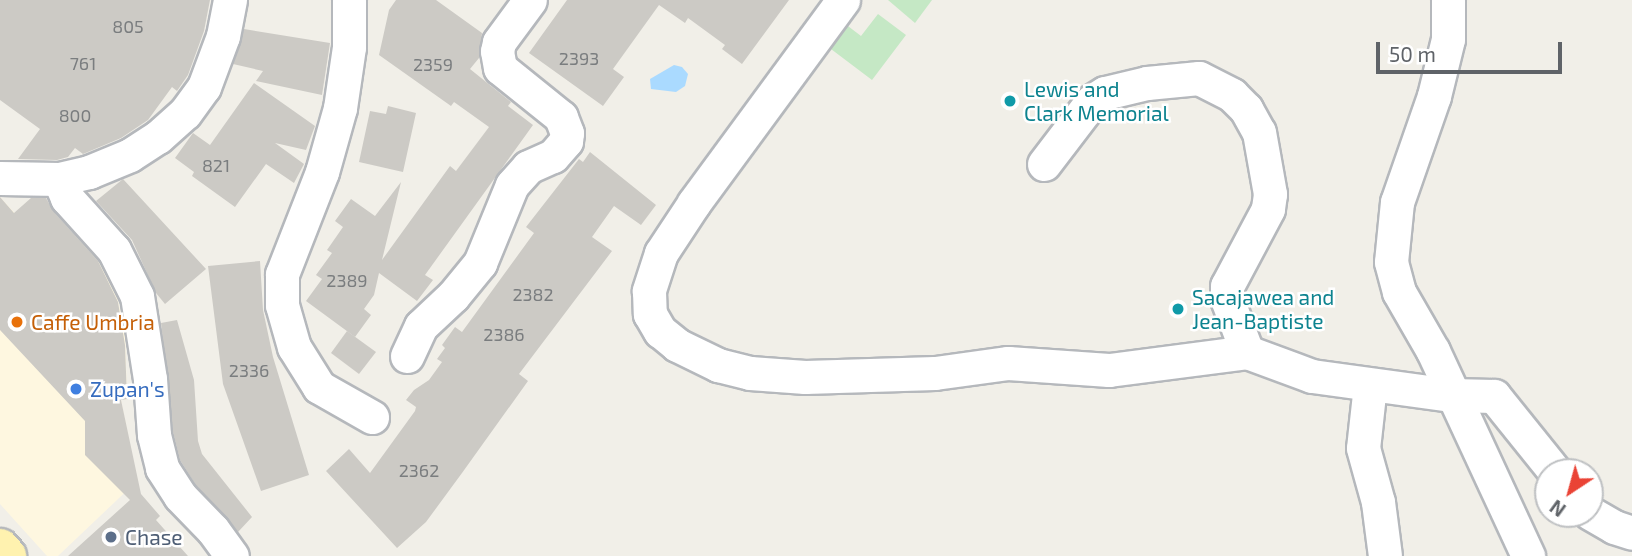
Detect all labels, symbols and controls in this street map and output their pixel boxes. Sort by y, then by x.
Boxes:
house number: 805 [112,15,144,37]
scale bar [1380,28,1566,72]
text: 50 m [1389,41,1436,66]
house number: 2393 [559,47,599,69]
house number: 761 [70,52,96,74]
house number: 2359 [413,53,453,75]
place label: Lewis and Clark Memorial [1024,76,1169,126]
marker: Lewis and Clark Memorial [1002,93,1018,109]
house number: 800 [59,104,91,126]
house number: 821 [202,154,230,176]
house number: 2389 [326,269,368,291]
house number: 2382 [512,283,554,305]
place label: Sacajawea and Jean-Baptiste [1192,284,1334,334]
marker: Sacajawea and Jean-Baptiste [1170,301,1186,317]
place label: Caffe Umbria [31,309,155,335]
marker: Caffe Umbria [9,314,25,330]
house number: 2386 [483,323,525,345]
house number: 2336 [229,359,269,381]
place label: Zupan's [90,376,165,402]
marker: Zupan's [68,381,84,397]
north arrow [1534,458,1604,528]
house number: 2362 [399,459,439,481]
text: N [1545,495,1570,522]
place label: Chase [125,524,183,550]
marker: Chase [103,529,119,545]

